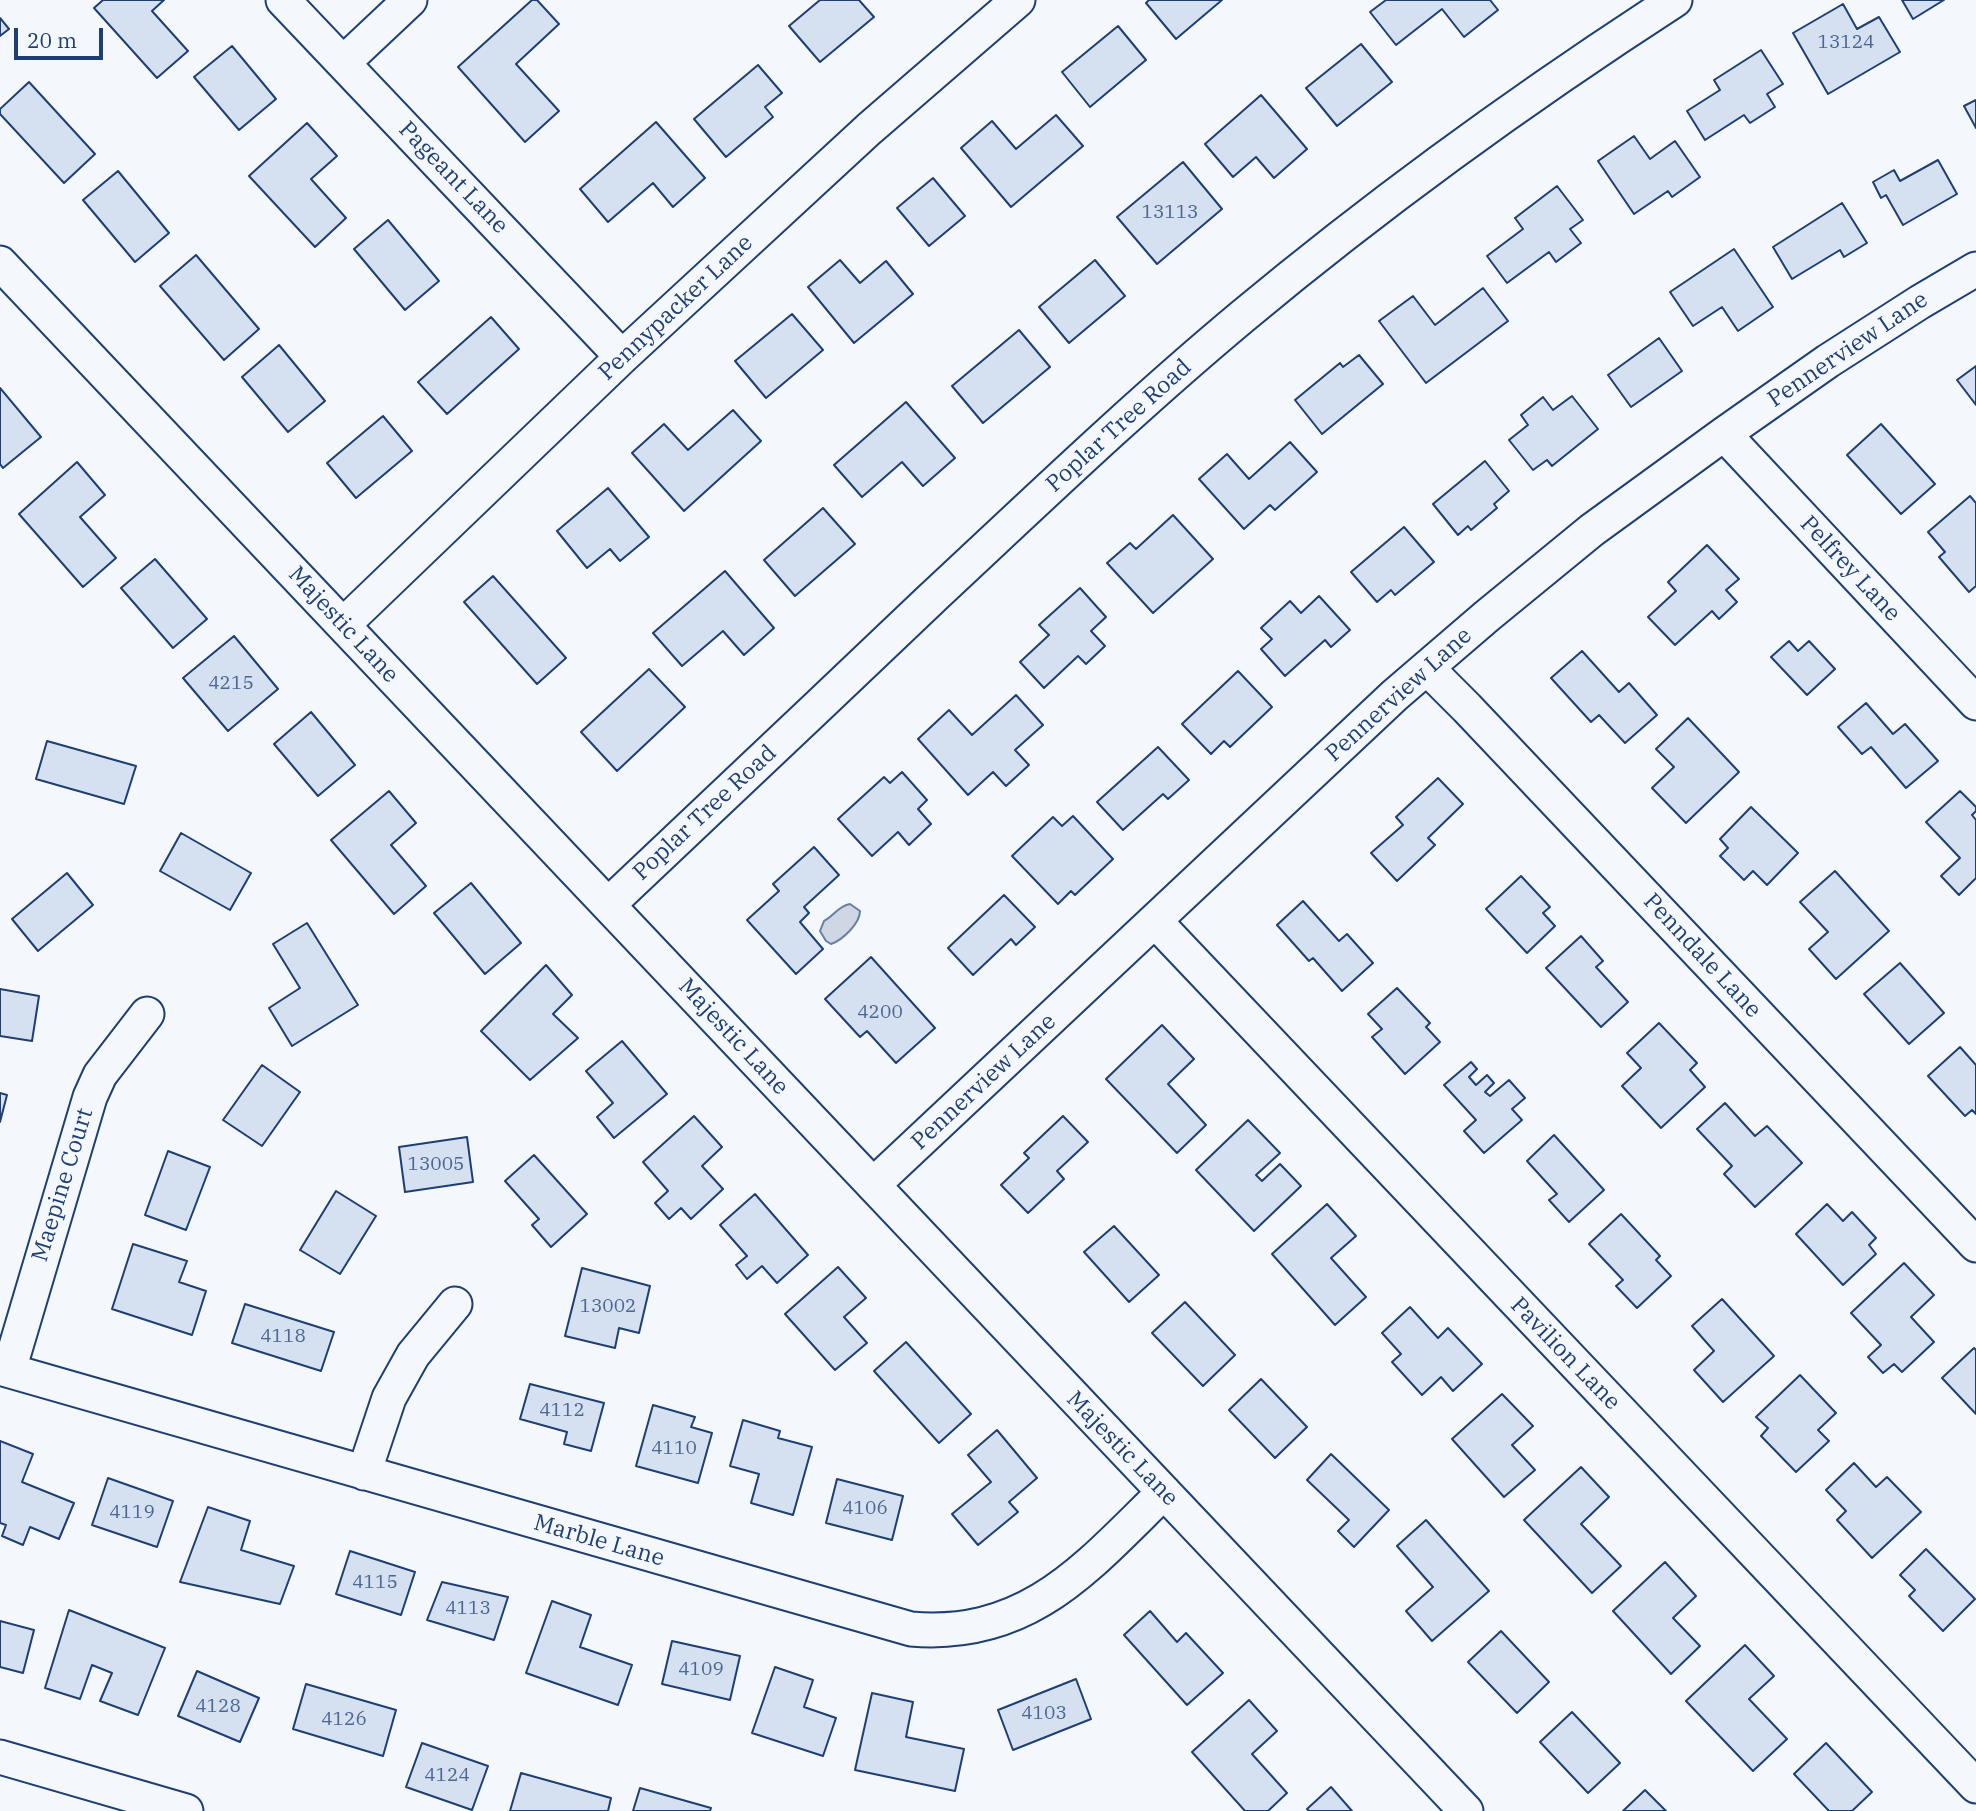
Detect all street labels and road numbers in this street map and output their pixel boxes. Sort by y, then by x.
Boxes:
street label: Pageant Lane [393,116,513,240]
street label: Pennypacker Lane [593,230,759,386]
street label: Pennerview Lane [1763,286,1933,414]
street label: Poplar Tree Road [1041,354,1197,498]
street label: Pelfrey Lane [1794,510,1906,628]
street label: Majestic Lane [282,561,404,689]
street label: Pennerview Lane [1320,622,1478,768]
street label: Poplar Tree Road [628,740,782,886]
street label: Penndale Lane [1637,888,1767,1024]
street label: Majestic Lane [672,973,794,1101]
street label: Pennerview Lane [906,1008,1062,1156]
street label: Maepine Court [27,1105,99,1265]
street label: Pavilion Lane [1504,1292,1626,1416]
street label: Majestic Lane [1060,1386,1184,1512]
street label: Marble Lane [531,1509,667,1573]

